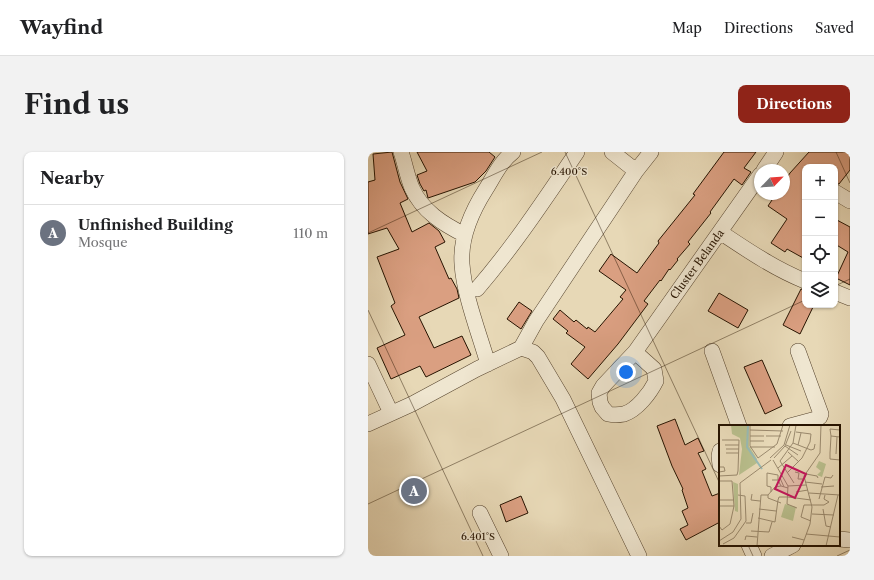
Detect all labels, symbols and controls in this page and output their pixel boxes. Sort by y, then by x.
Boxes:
text: Wayfind [20,16,103,39]
text: Map [672,19,702,37]
text: Directions [724,19,793,37]
text: Saved [815,19,854,37]
button: Directions [738,85,850,123]
text: Find us [24,87,129,121]
north arrow [754,164,790,200]
map controls [802,164,838,308]
button: + [802,164,838,200]
text: 6.400°S [551,165,587,178]
text: Nearby [40,168,104,188]
button: − [802,200,838,236]
text: Unfinished Building [78,215,233,234]
text: A [48,225,58,241]
text: 110 m [293,225,328,241]
street label: Cluster Belanda [667,226,727,302]
text: Mosque [78,234,128,250]
button: locate [802,236,838,272]
button: layers [802,272,838,308]
your location [616,362,636,382]
inset map [719,425,840,546]
pin: A [401,476,427,506]
text: 6.401°S [461,530,495,543]

